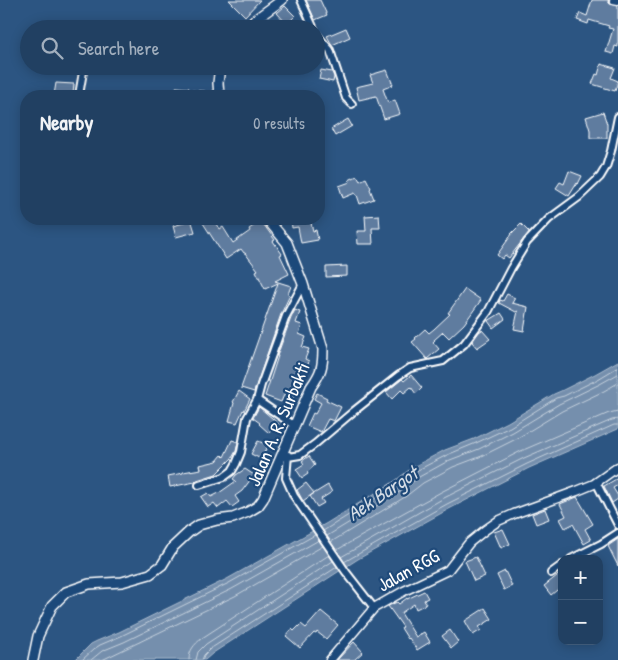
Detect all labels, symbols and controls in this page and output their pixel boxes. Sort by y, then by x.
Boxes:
search box [20,20,325,75]
icon: search [38,34,66,62]
text: Search here [78,35,159,61]
text: Nearby [40,108,93,137]
text: 0 results [253,112,305,134]
street label: Jalan A. R. Surbakti [240,358,316,490]
water label: Aek Bargot [341,458,426,527]
street label: Jalan RGG [372,542,444,598]
map controls [558,555,603,645]
button: + [558,555,603,600]
button: − [558,600,603,645]

